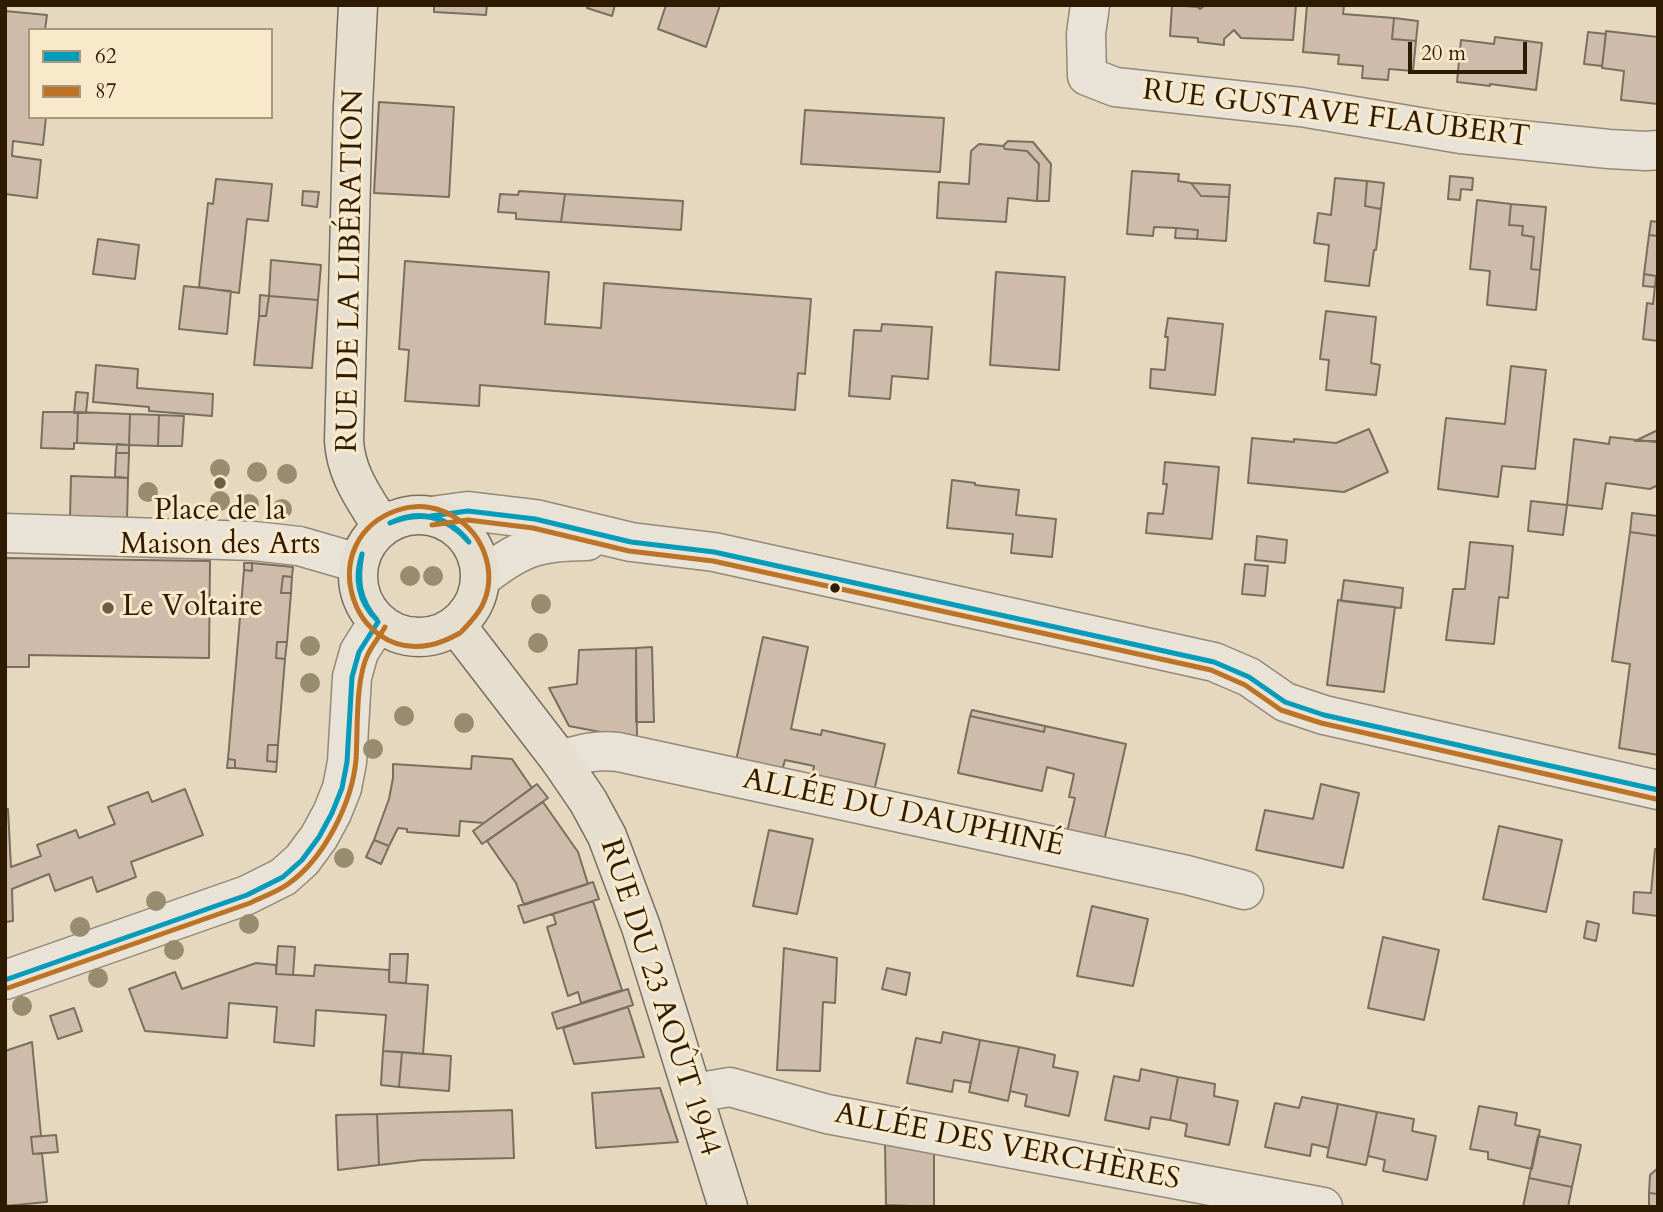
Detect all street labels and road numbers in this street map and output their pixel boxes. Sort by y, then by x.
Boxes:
street label: RUE GUSTAVE FLAUBERT [1140,73,1532,157]
street label: RUE DE LA LIBÉRATION [331,89,373,453]
street label: ALLÉE DU DAUPHINÉ [739,762,1067,866]
street label: RUE DU 23 AOÛT 1944 [591,835,727,1161]
street label: ALLÉE DES VERCHÈRES [831,1097,1183,1199]

